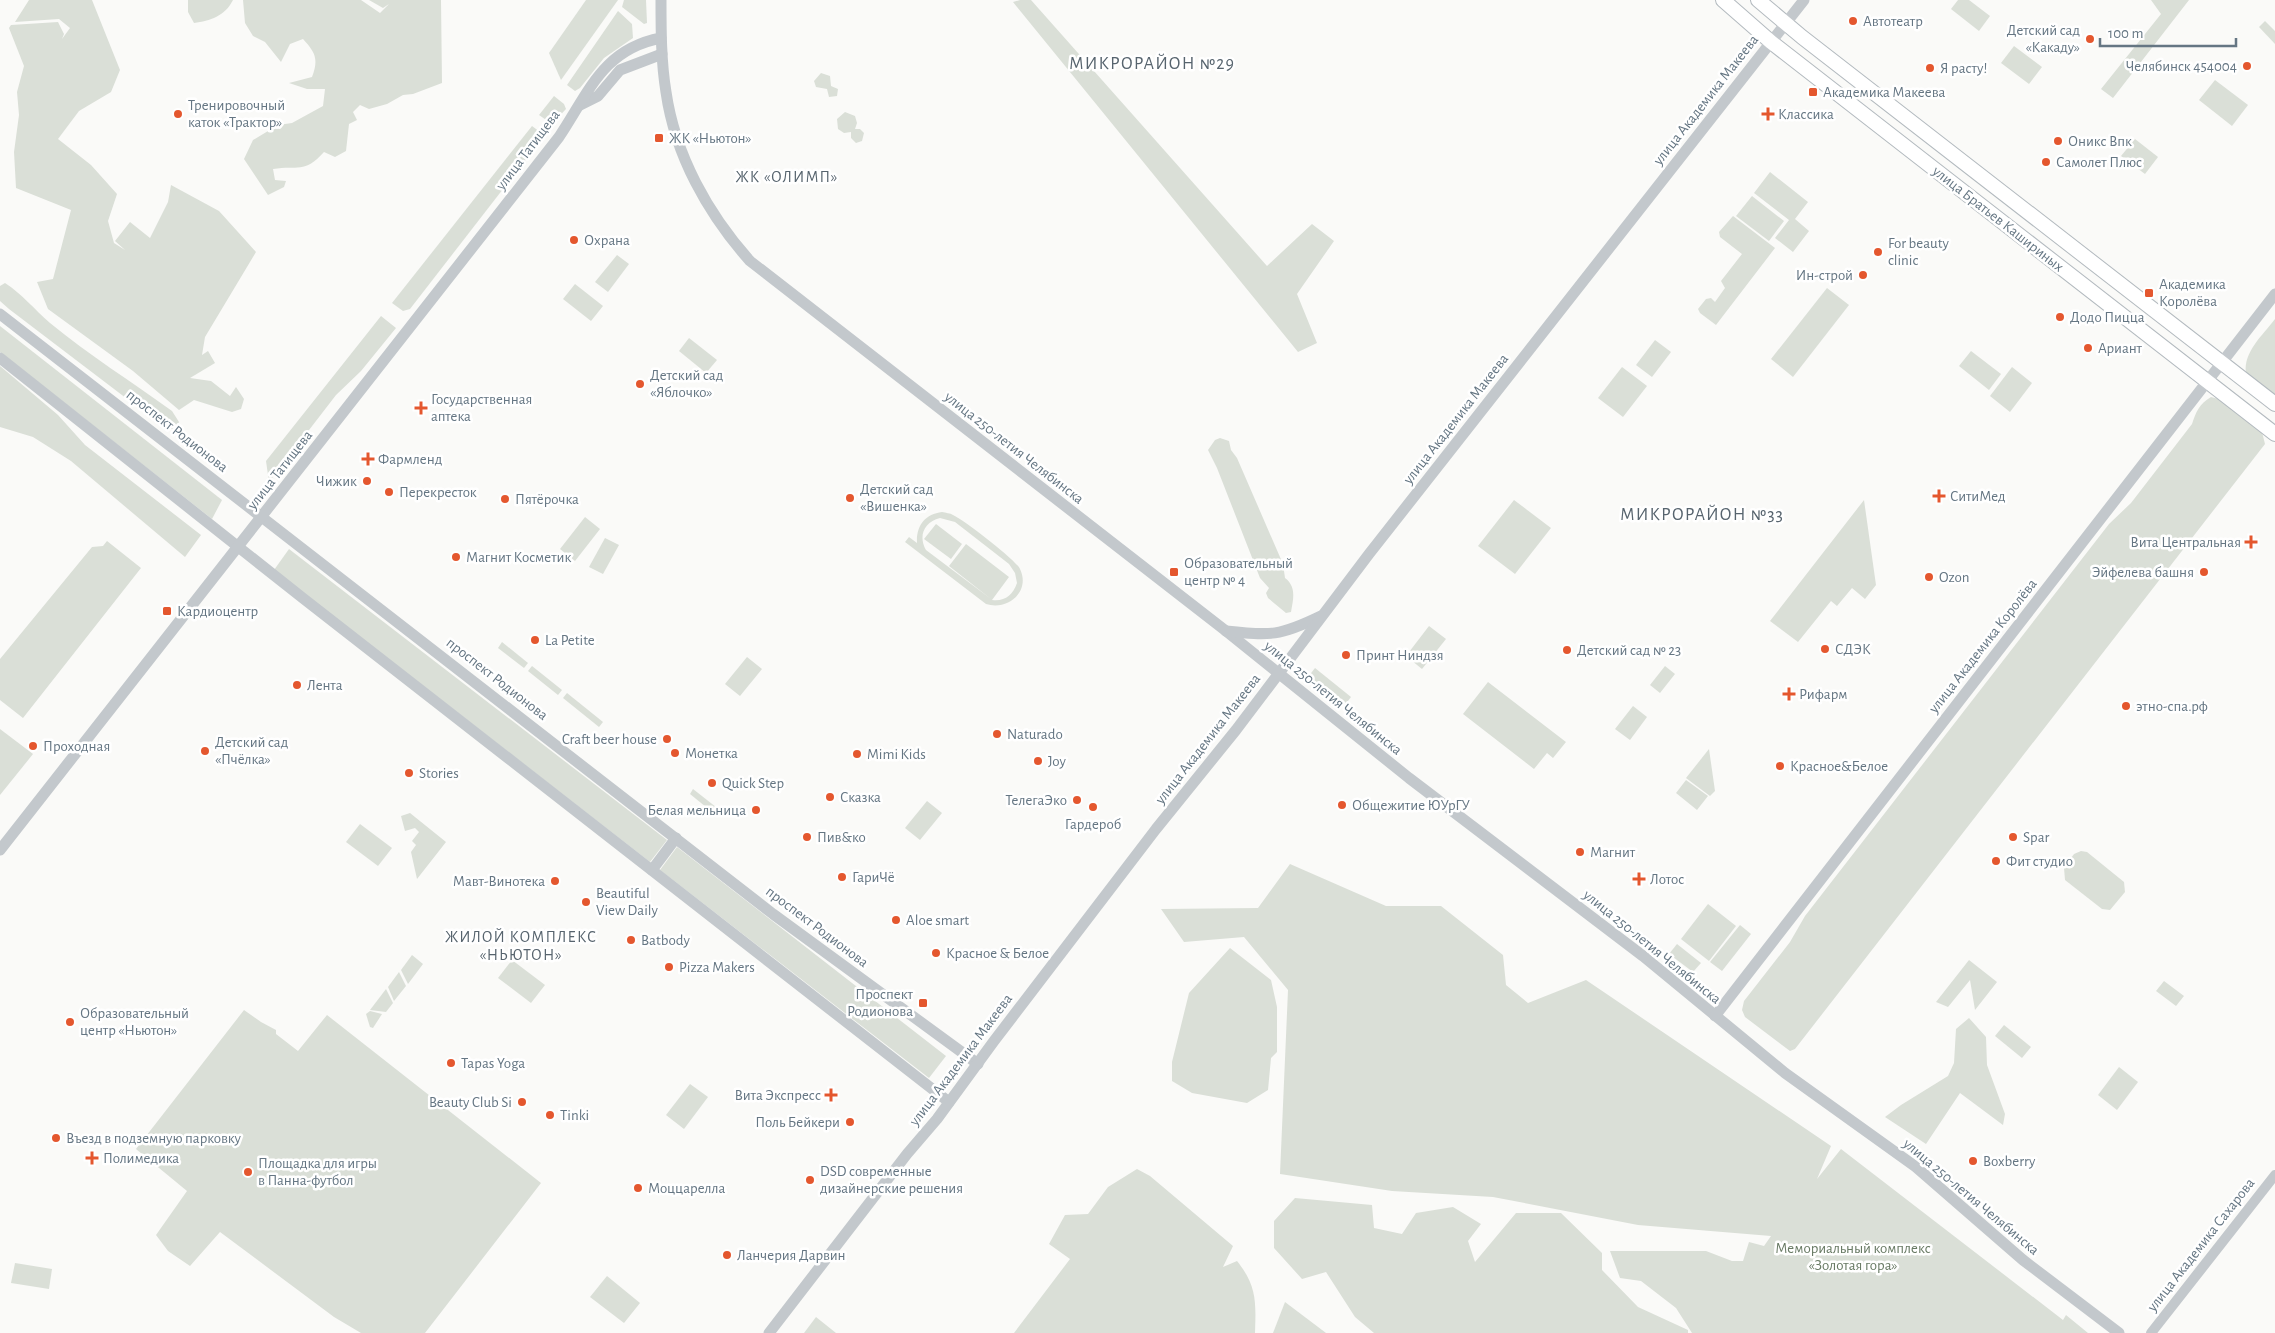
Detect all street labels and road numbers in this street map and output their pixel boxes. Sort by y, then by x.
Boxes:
street label: улица Академика Макеева [1650,32,1761,169]
street label: улица Татищева [493,107,563,194]
street label: улица Братьев Кашириных [1929,163,2067,275]
street label: улица Академика Макеева [1400,351,1511,488]
street label: проспект Родионова [124,387,231,475]
street label: улица 250-летия Челябинска [941,389,1086,507]
street label: улица Татищева [244,428,316,513]
street label: улица Академика Королёва [1925,576,2040,717]
street label: проспект Родионова [444,635,551,723]
street label: улица 250-летия Челябинска [1261,637,1405,758]
street label: улица Академика Макеева [1152,671,1263,808]
street label: проспект Родионова [763,884,871,970]
street label: улица 250-летия Челябинска [1580,886,1724,1007]
street label: улица Академика Макеева [906,991,1015,1129]
street label: улица 250-летия Челябинска [1900,1135,2042,1258]
street label: улица Академика Сахарова [2144,1175,2258,1315]

